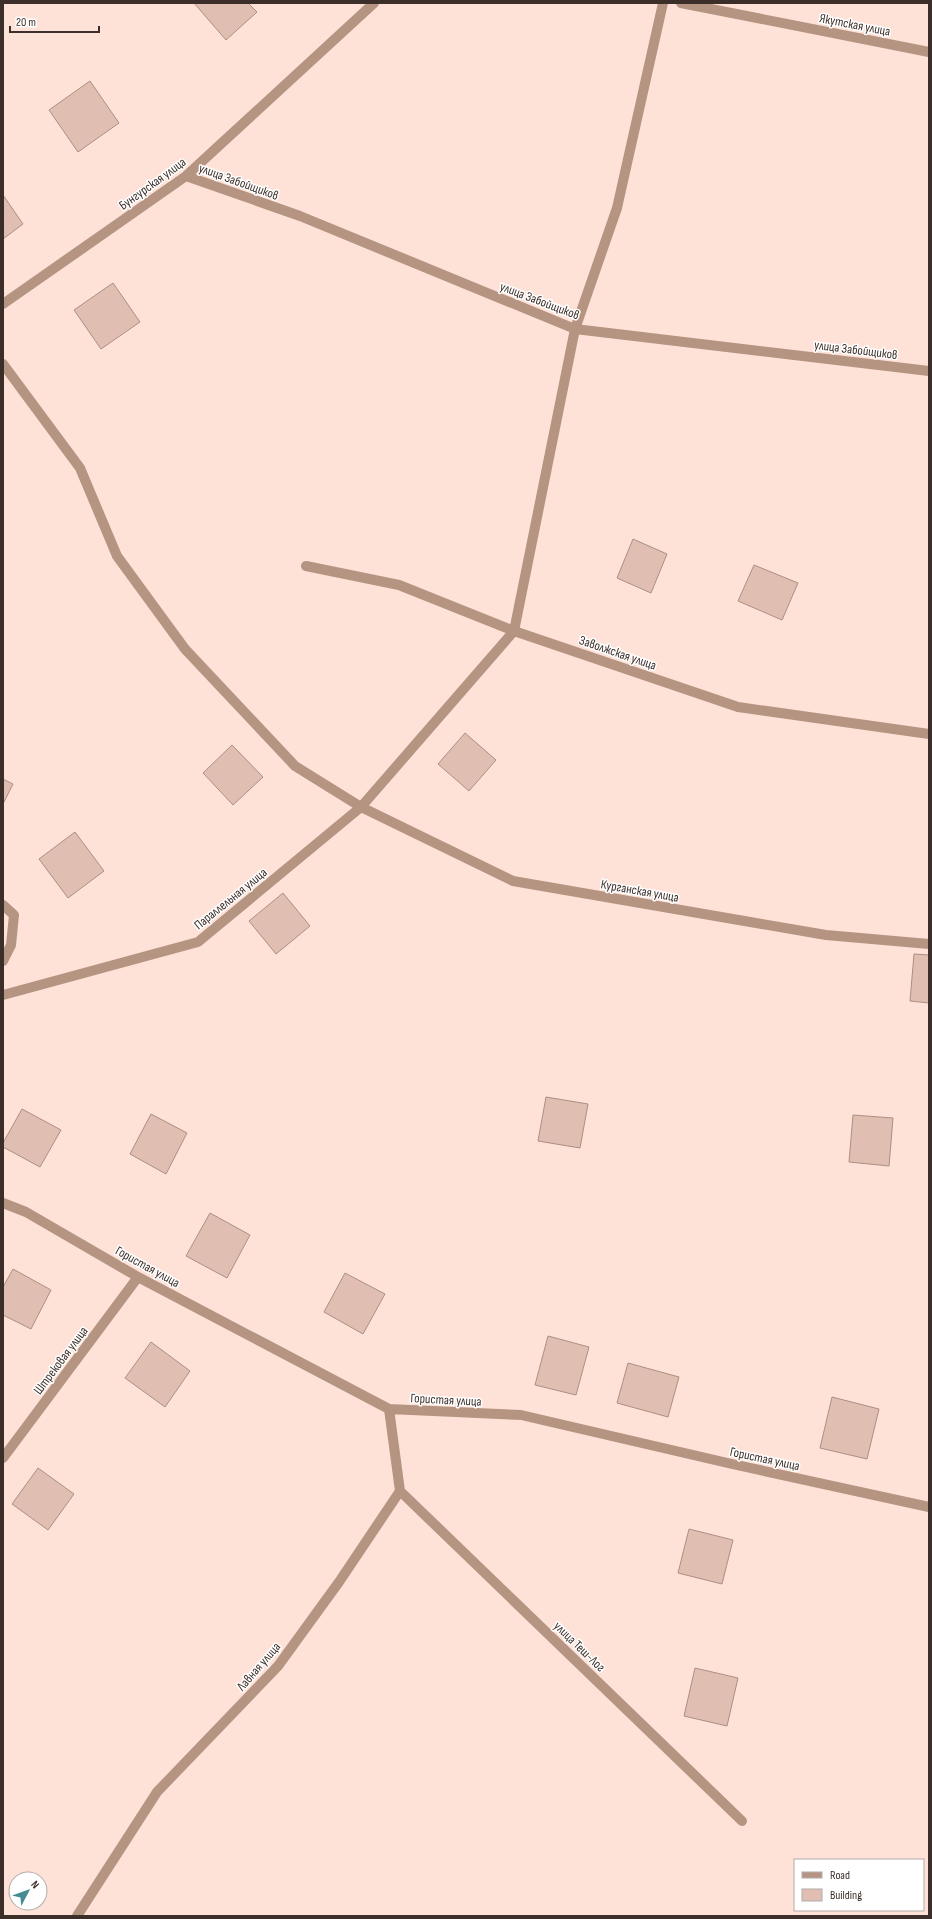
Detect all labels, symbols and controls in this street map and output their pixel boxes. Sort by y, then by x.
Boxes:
scale bar [10,8,99,34]
street label: Якутская улица [818,10,892,40]
text: 20 m [16,15,36,30]
street label: Бунгурская улица [116,154,189,213]
street label: улица Забойщиков [197,160,281,204]
street label: улица Забойщиков [498,278,582,323]
street label: улица Забойщиков [813,337,898,363]
street label: Заволжская улица [577,632,658,674]
street label: Параллельная улица [191,865,270,933]
street label: Курганская улица [600,876,680,906]
street label: Гористая улица [113,1243,182,1291]
street label: Штрековая улица [30,1323,92,1398]
street label: Гористая улица [410,1390,482,1410]
street label: Гористая улица [728,1444,801,1474]
street label: улица Теш-Лог [550,1618,609,1675]
street label: Лавная улица [233,1639,284,1695]
legend [794,1859,924,1911]
text: Road [830,1868,850,1883]
north arrow [8,1871,48,1911]
text: N [28,1878,42,1891]
text: Building [830,1888,862,1903]

